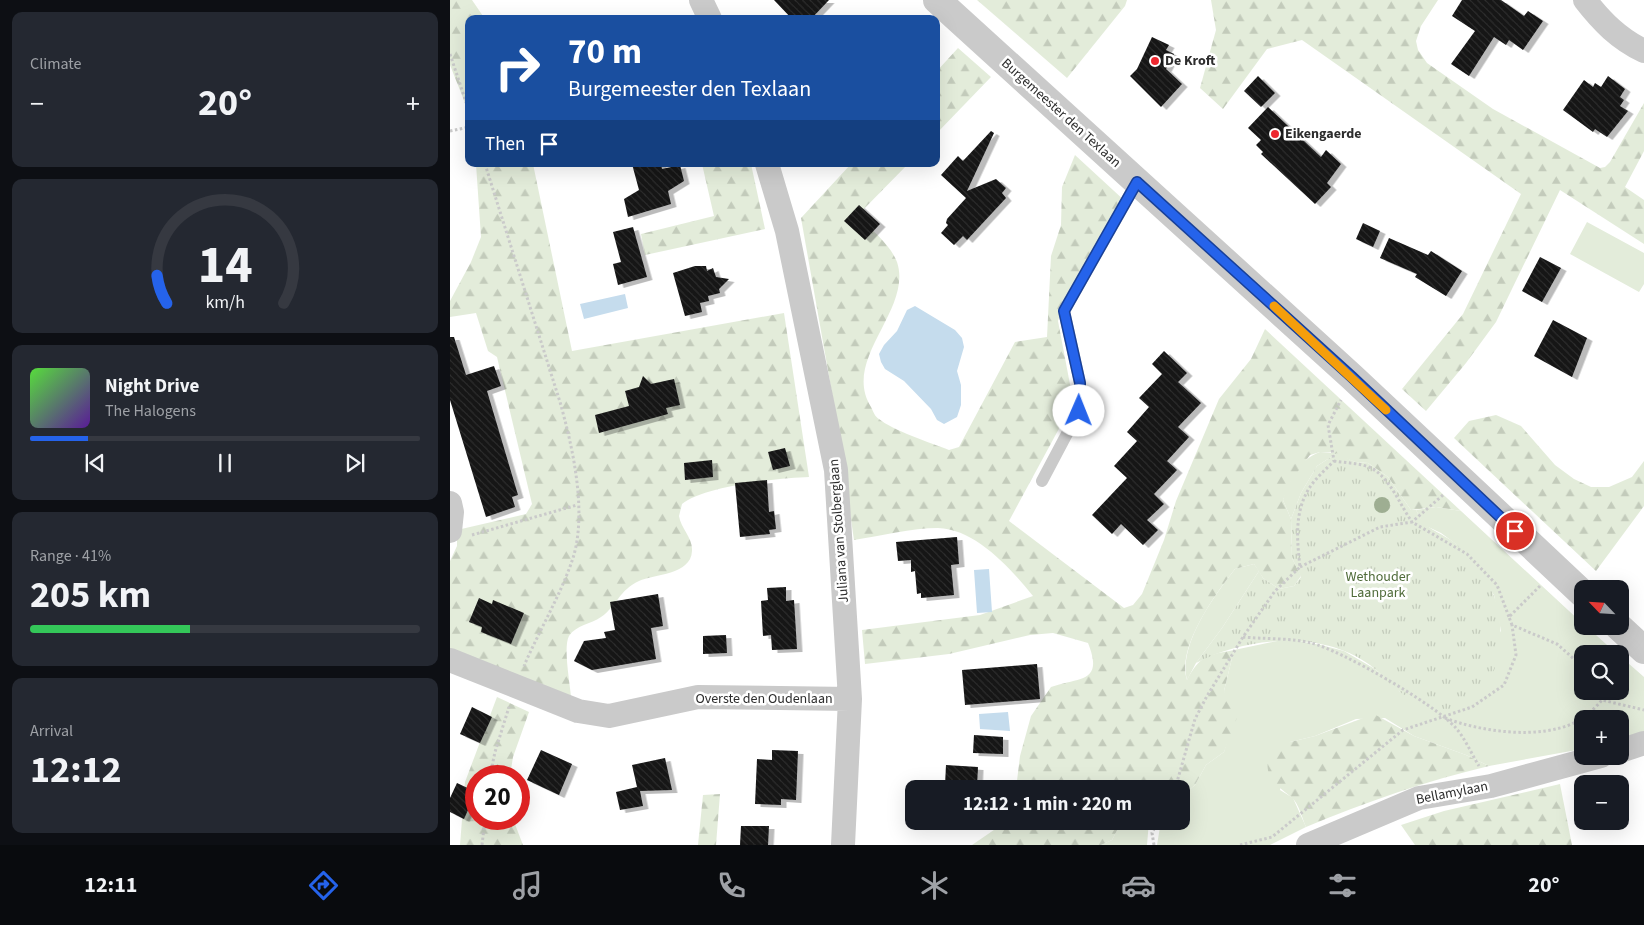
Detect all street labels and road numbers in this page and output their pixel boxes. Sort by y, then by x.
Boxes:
street label: Burgemeester den Texlaan [997,54,1125,172]
street label: Juliana van Stolberglaan [824,458,854,604]
street label: Overste den Oudenlaan [695,689,833,709]
street label: Bellamylaan [1414,776,1490,810]

